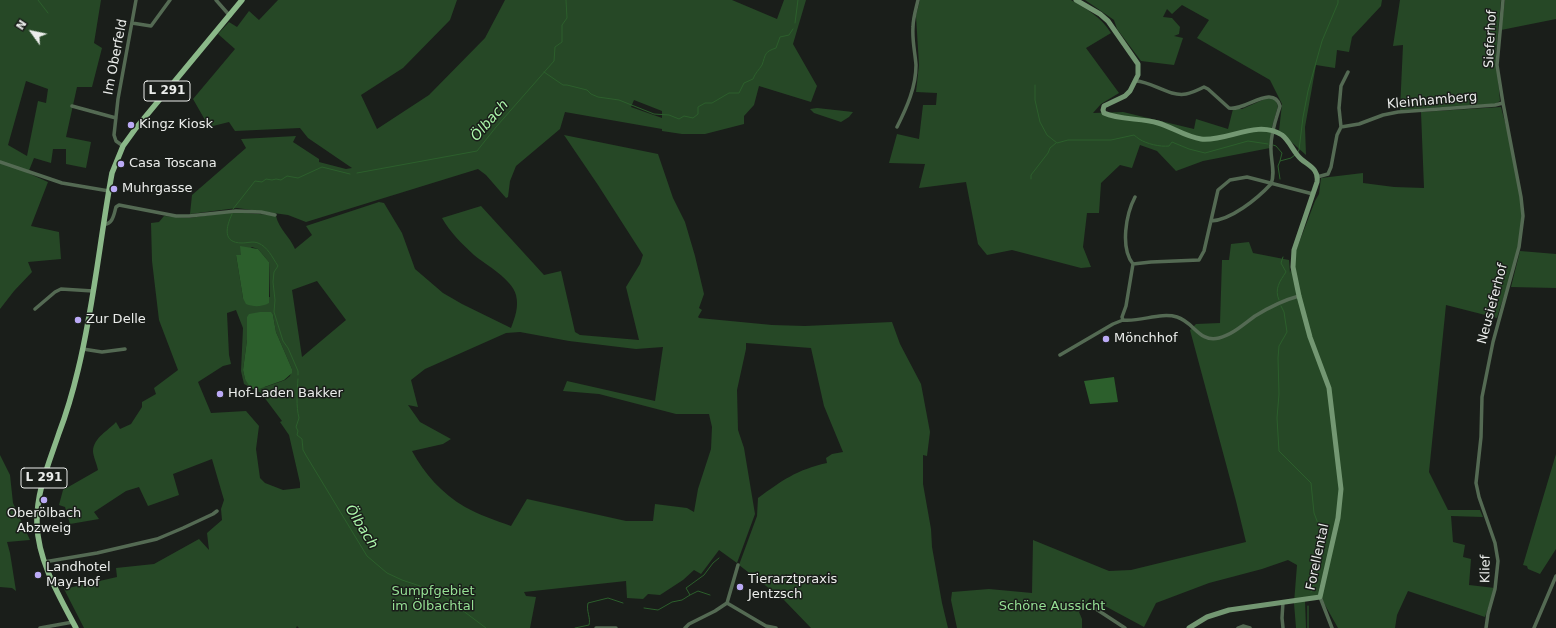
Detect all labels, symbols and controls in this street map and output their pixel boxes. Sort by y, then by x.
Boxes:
street label: Sieferhof [1482,9,1500,69]
north arrow [12,12,52,52]
text: N [14,18,29,33]
street label: Im Oberfeld [101,18,131,96]
road number: L 291 [144,81,190,101]
street label: Kleinhamberg [1386,89,1478,113]
water label: Ölbach [468,97,512,145]
place label: Kingz Kiosk [139,117,213,133]
marker: Kingz Kiosk [126,120,136,130]
place label: Casa Toscana [129,156,217,172]
marker: Casa Toscana [116,159,126,169]
place label: Muhrgasse [122,181,193,197]
marker: Muhrgasse [109,184,119,194]
street label: Neusieferhof [1475,262,1511,346]
place label: Zur Delle [86,312,146,328]
marker: Zur Delle [73,315,83,325]
place label: Mönchhof [1114,331,1178,347]
marker: Mönchhof [1101,334,1111,344]
place label: Hof-Laden Bakker [228,386,343,402]
marker: Hof-Laden Bakker [215,389,225,399]
road number: L 291 [21,468,67,488]
marker: Oberölbach Abzweig [39,495,49,505]
water label: Ölbach [341,502,381,552]
place label: Oberölbach Abzweig [7,506,81,537]
street label: Forellental [1303,522,1333,592]
street label: Klief [1478,555,1494,583]
place label: Landhotel May-Hof [46,560,111,591]
marker: Landhotel May-Hof [33,570,43,580]
place label: Tierarztpraxis Jentzsch [748,572,837,603]
marker: Tierarztpraxis Jentzsch [735,582,745,592]
park label: Sumpfgebiet im Ölbachtal [391,584,475,615]
park label: Schöne Aussicht [999,599,1105,615]

